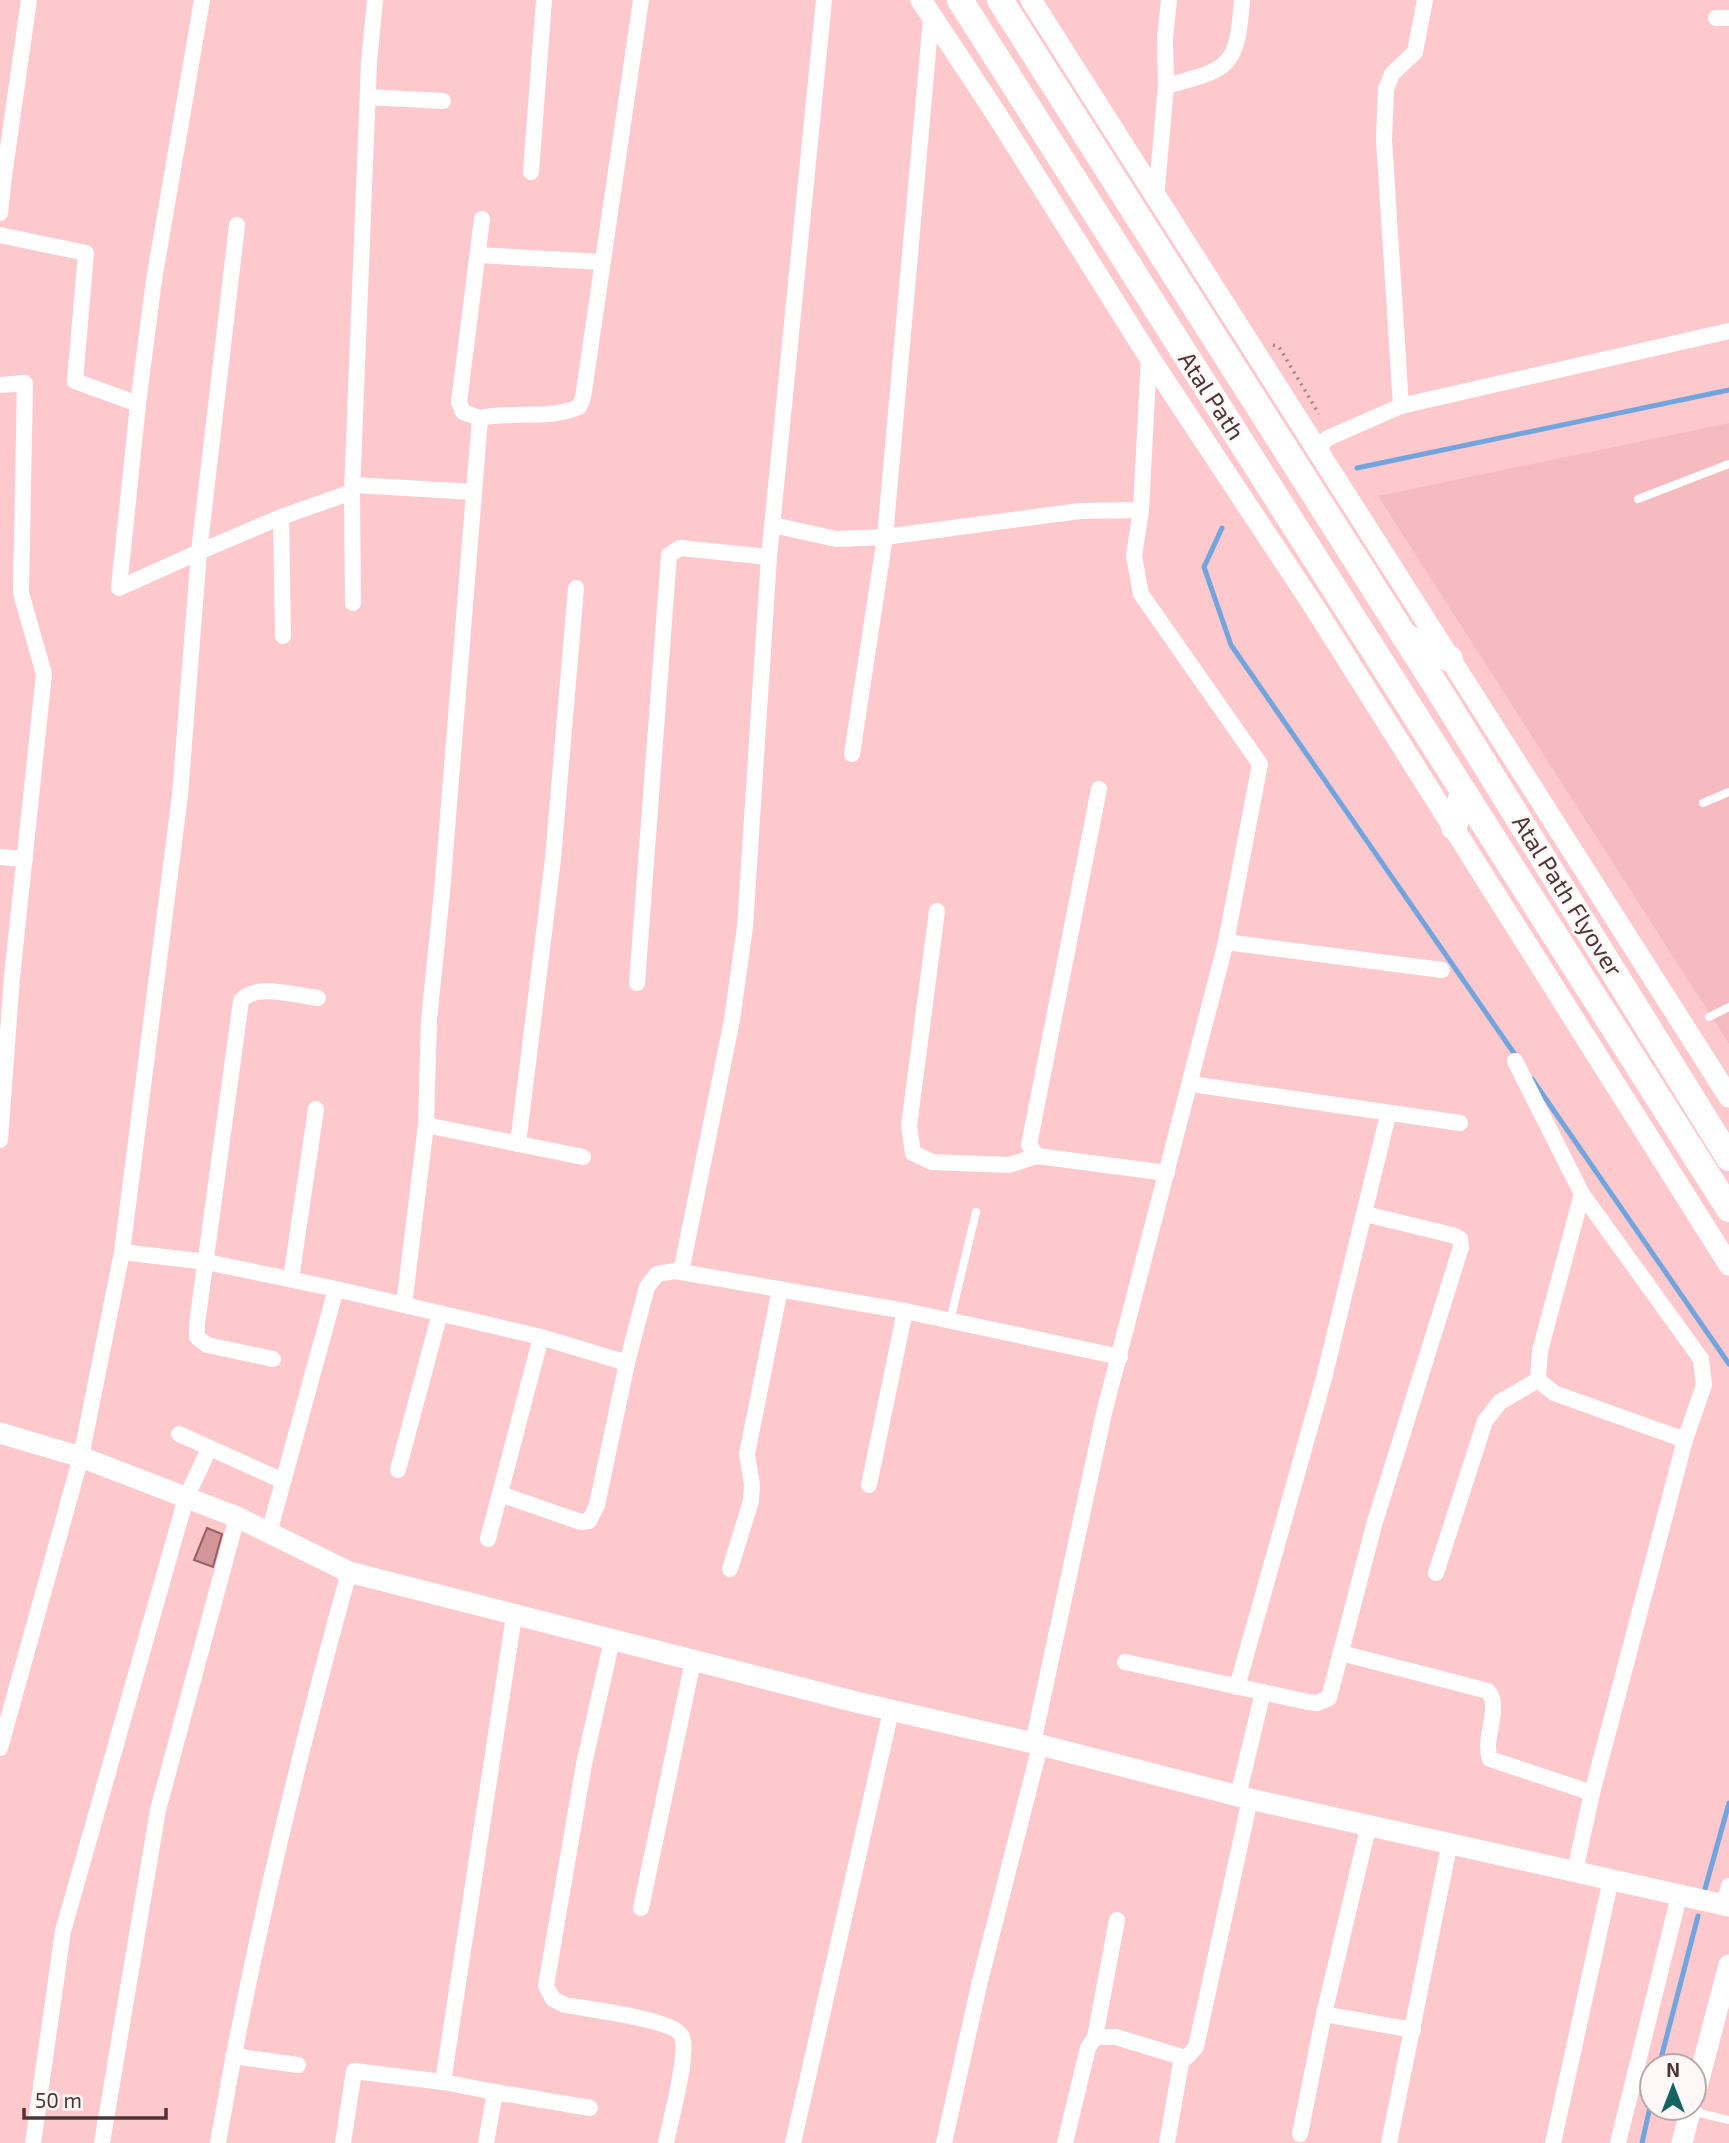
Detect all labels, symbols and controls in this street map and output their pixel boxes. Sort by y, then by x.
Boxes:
street label: Atal Path [1173,346,1251,445]
street label: Atal Path Flyover [1507,809,1630,982]
north arrow [1638,2052,1708,2122]
text: N [1666,2058,1680,2081]
scale bar [24,2076,166,2120]
text: 50 m [35,2087,82,2112]

